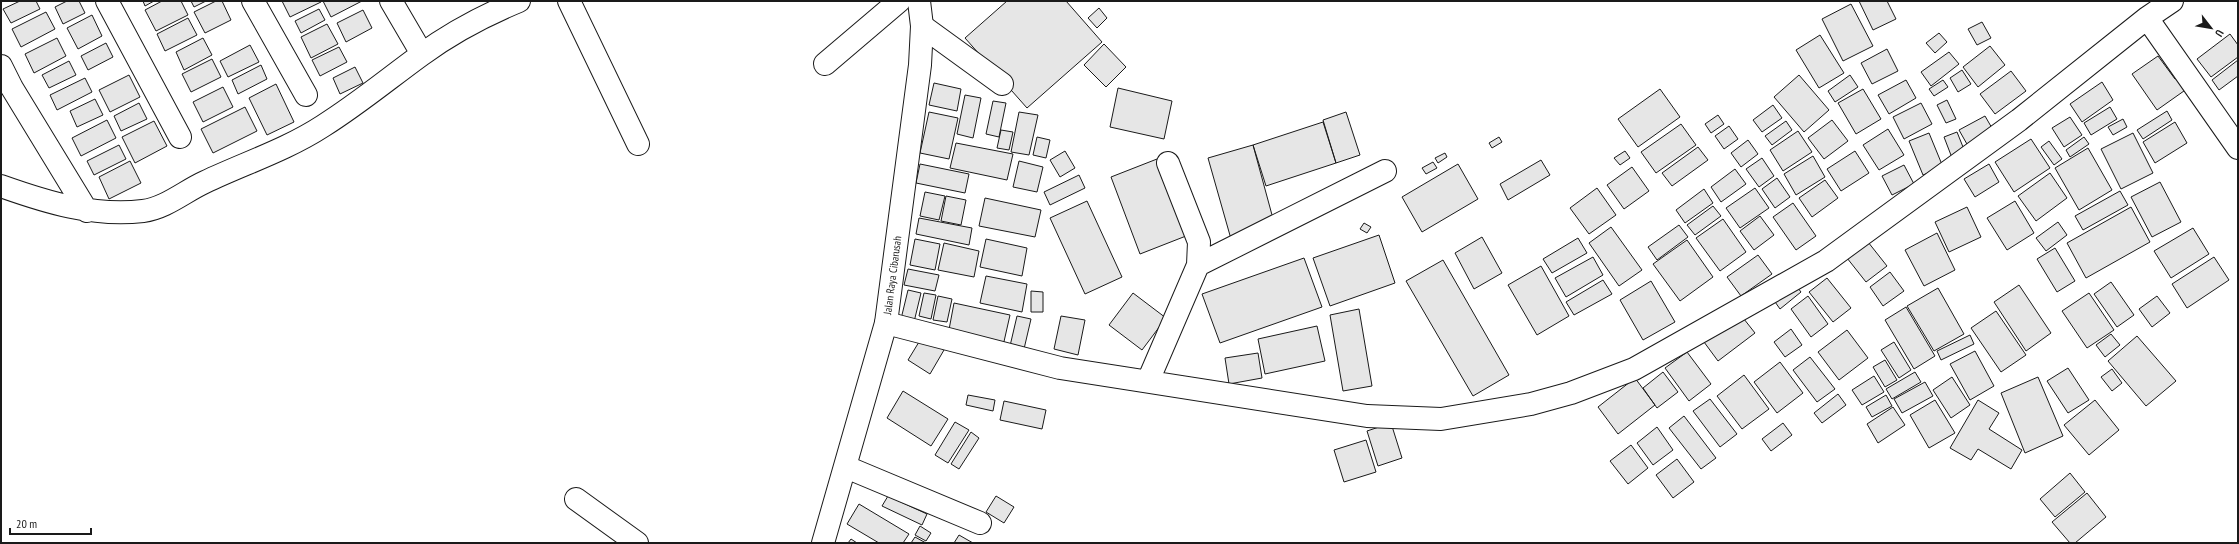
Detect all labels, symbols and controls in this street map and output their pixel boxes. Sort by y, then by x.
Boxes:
north arrow [2191,8,2231,48]
text: U [2212,27,2227,39]
street label: Jalan Raya Cibarusah [880,235,904,316]
scale bar [10,510,91,536]
text: 20 m [16,516,37,531]

